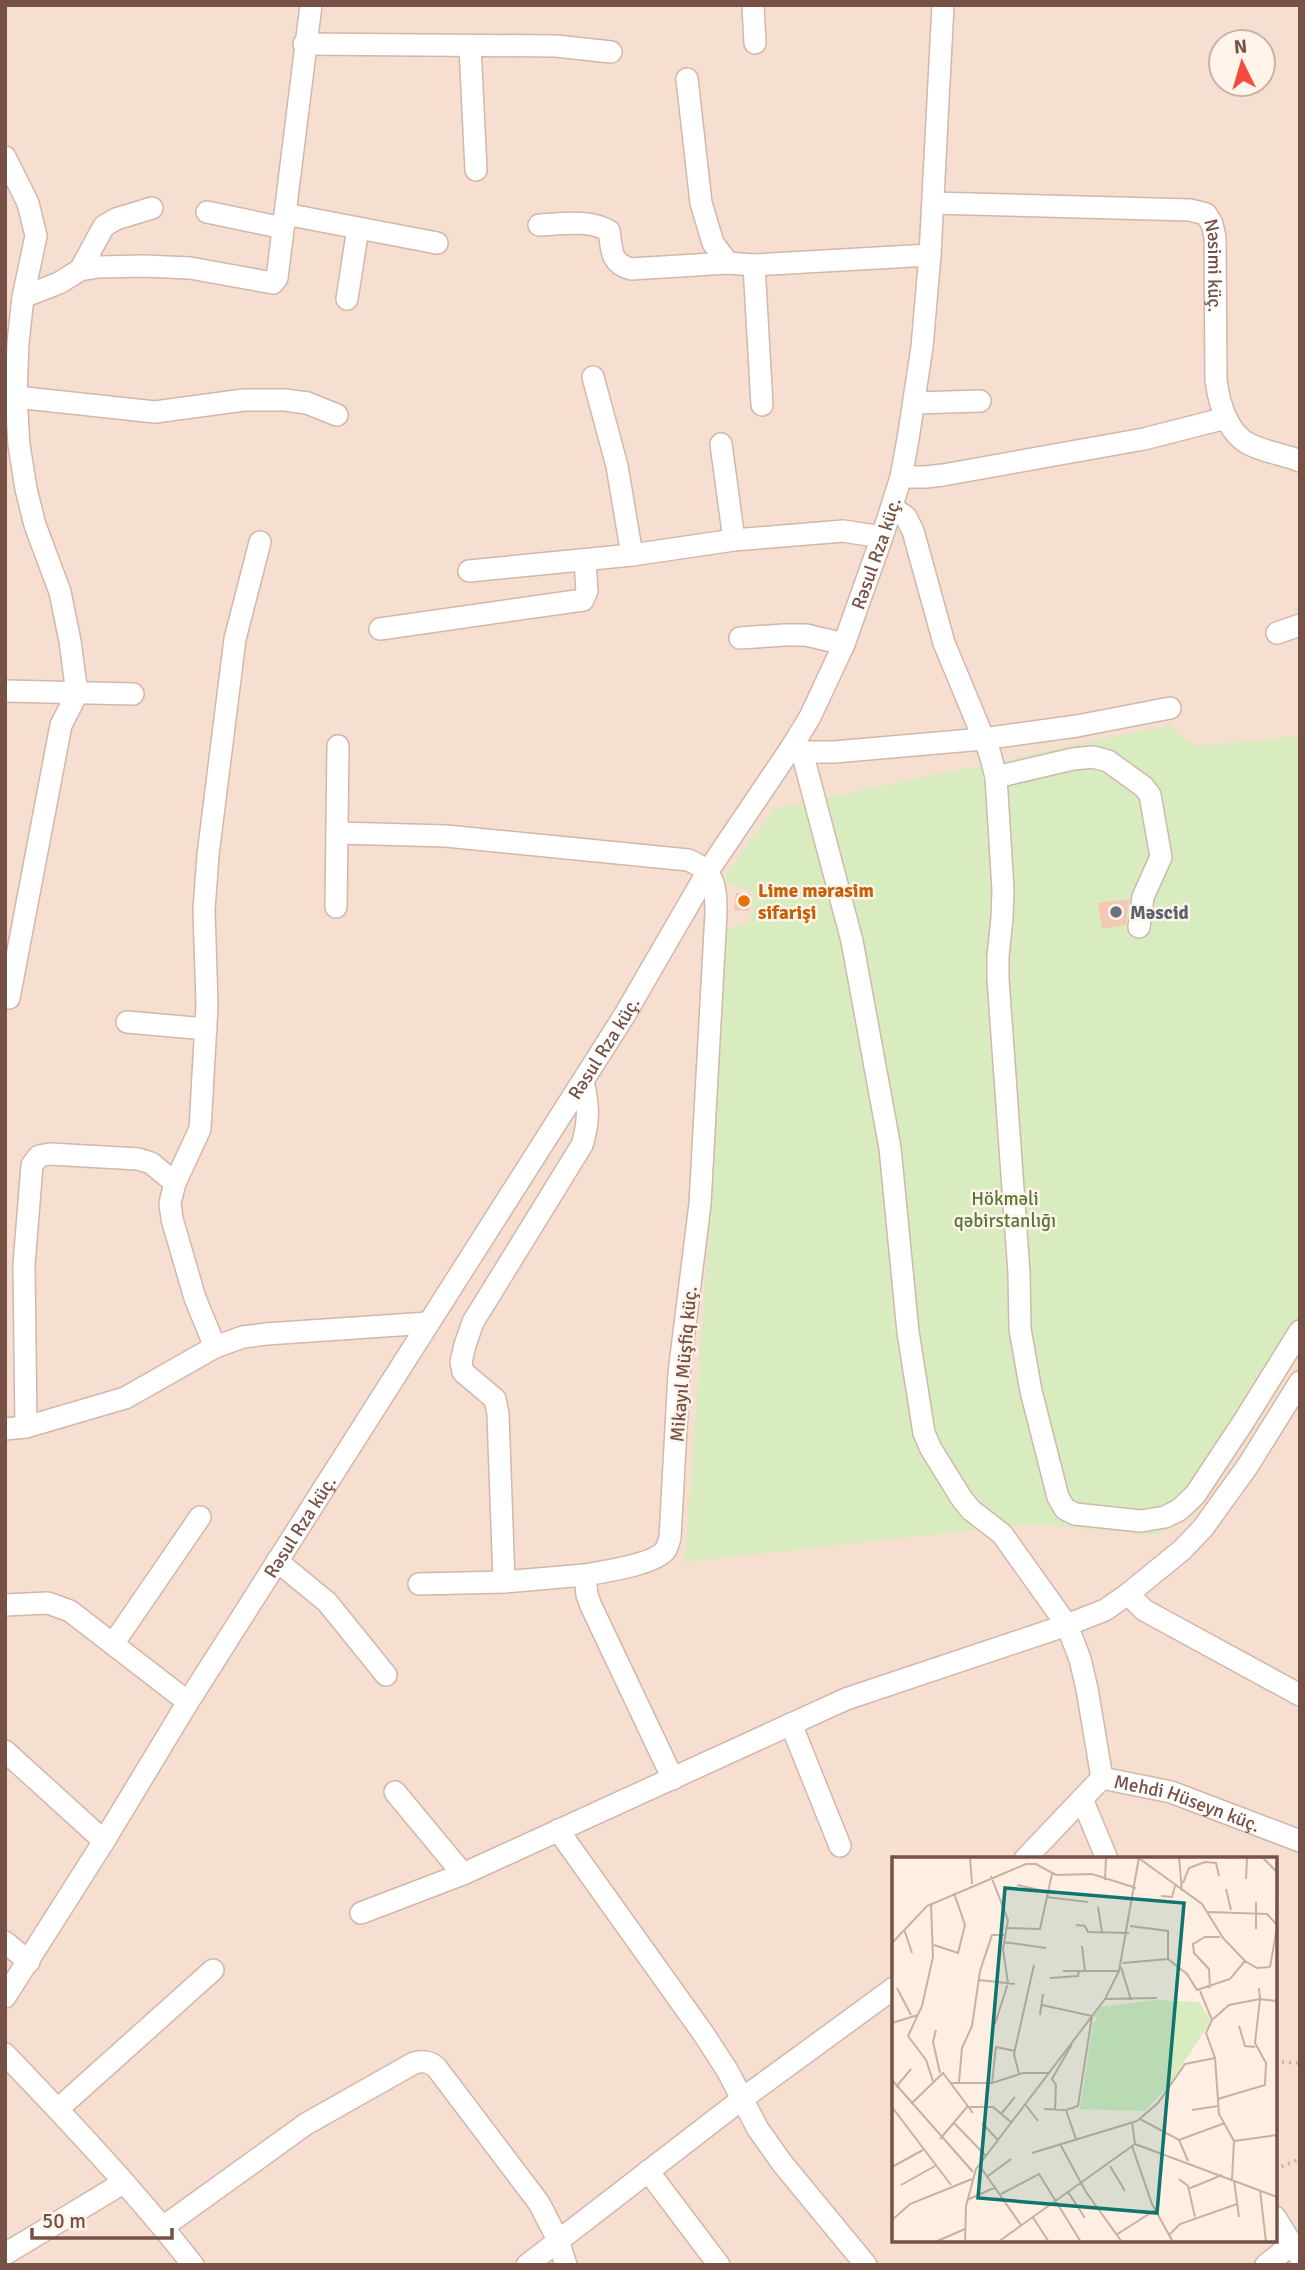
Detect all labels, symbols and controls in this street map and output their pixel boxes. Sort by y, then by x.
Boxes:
north arrow [1207,28,1277,98]
text: N [1233,35,1248,60]
street label: Nəsimi küç. [1198,216,1227,313]
street label: Rəsul Rza küç. [846,495,907,613]
place label: Lime mərasim sifarişi [758,879,874,925]
marker: Lime mərasim sifarişi [736,893,752,909]
place label: Məscid [1130,901,1189,925]
marker: Məscid [1108,904,1124,920]
street label: Rəsul Rza küç. [563,993,645,1104]
park label: Hökməli qəbirstanlığı [954,1187,1056,1233]
street label: Mikayıl Müşfiq küç. [665,1285,703,1443]
street label: Rəsul Rza küç. [259,1471,342,1583]
street label: Mehdi Hüseyn küç. [1112,1770,1263,1838]
inset map [892,1857,1277,2242]
scale bar [32,2196,172,2240]
text: 50 m [42,2208,86,2234]

